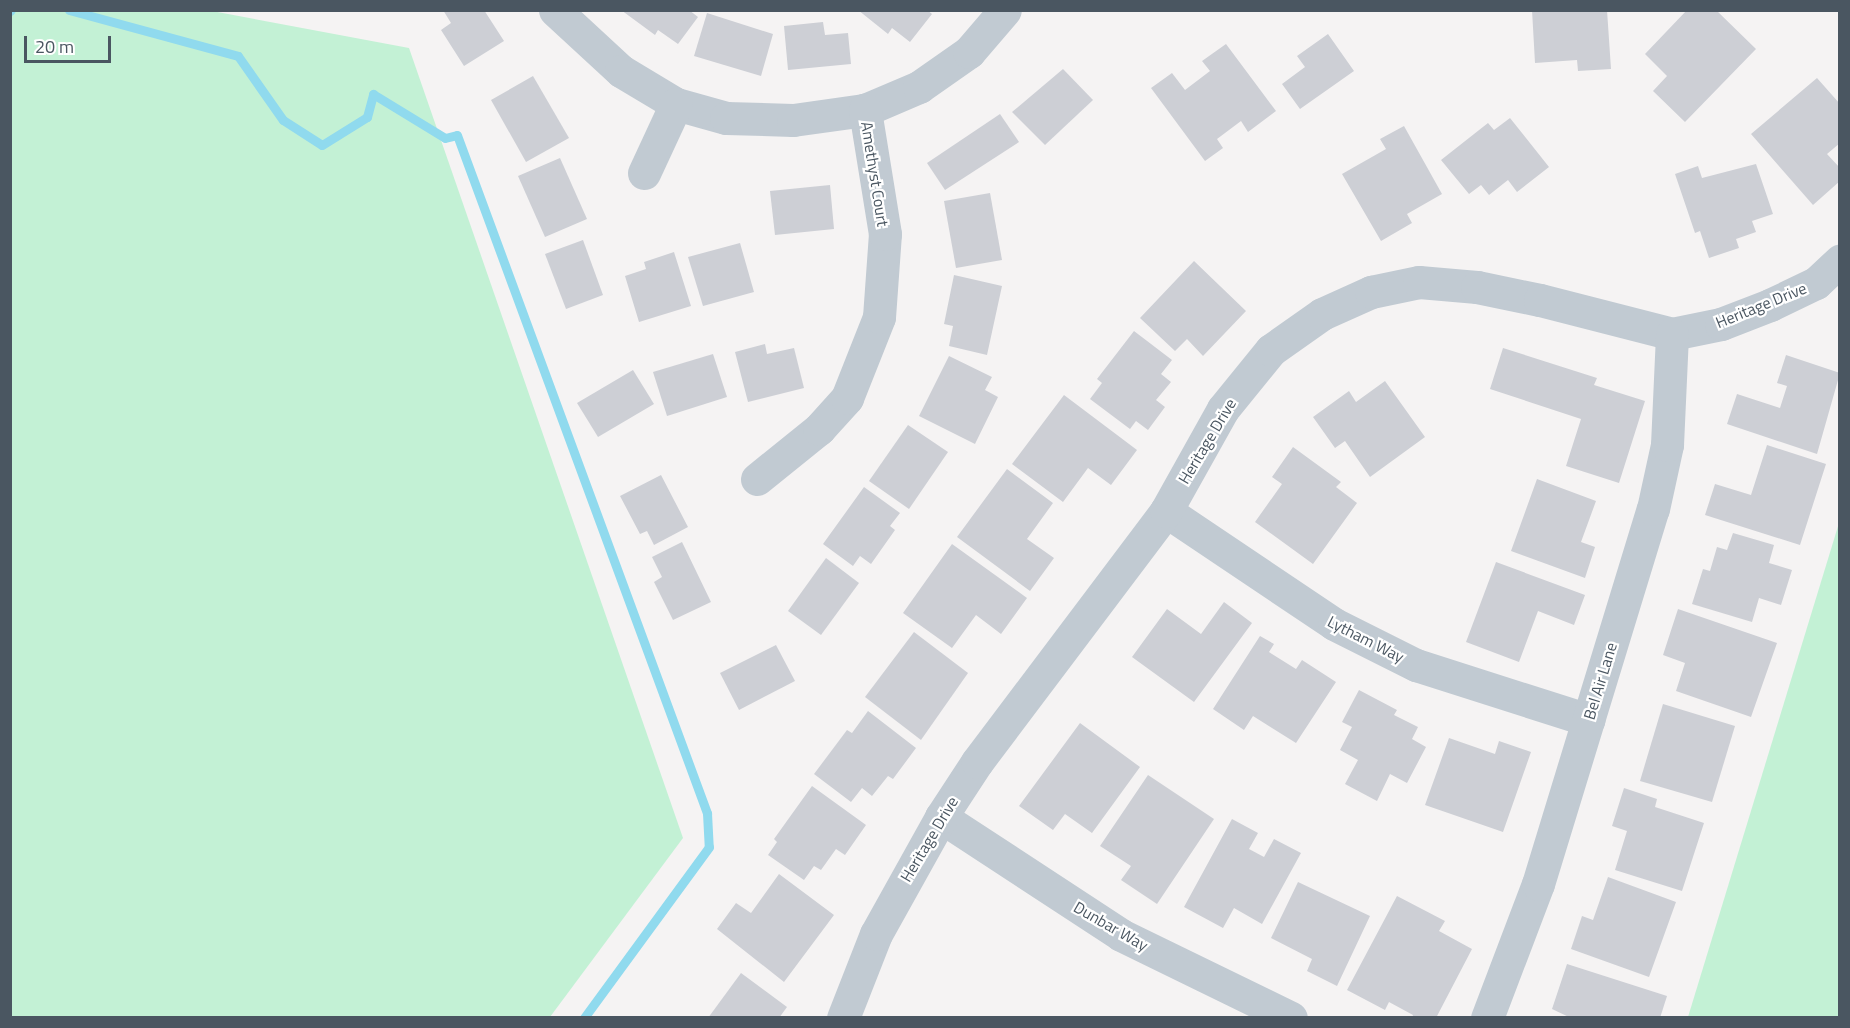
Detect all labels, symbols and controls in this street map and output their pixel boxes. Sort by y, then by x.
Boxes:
scale bar [27,24,114,62]
text: 20 m [35,33,74,60]
street label: Amethyst Court [857,120,893,228]
street label: Heritage Drive [1713,278,1809,332]
street label: Heritage Drive [1174,395,1240,487]
street label: Lytham Way [1324,612,1408,666]
street label: Bel Air Lane [1579,640,1621,722]
street label: Heritage Drive [896,793,962,885]
street label: Dunbar Way [1070,897,1152,955]

